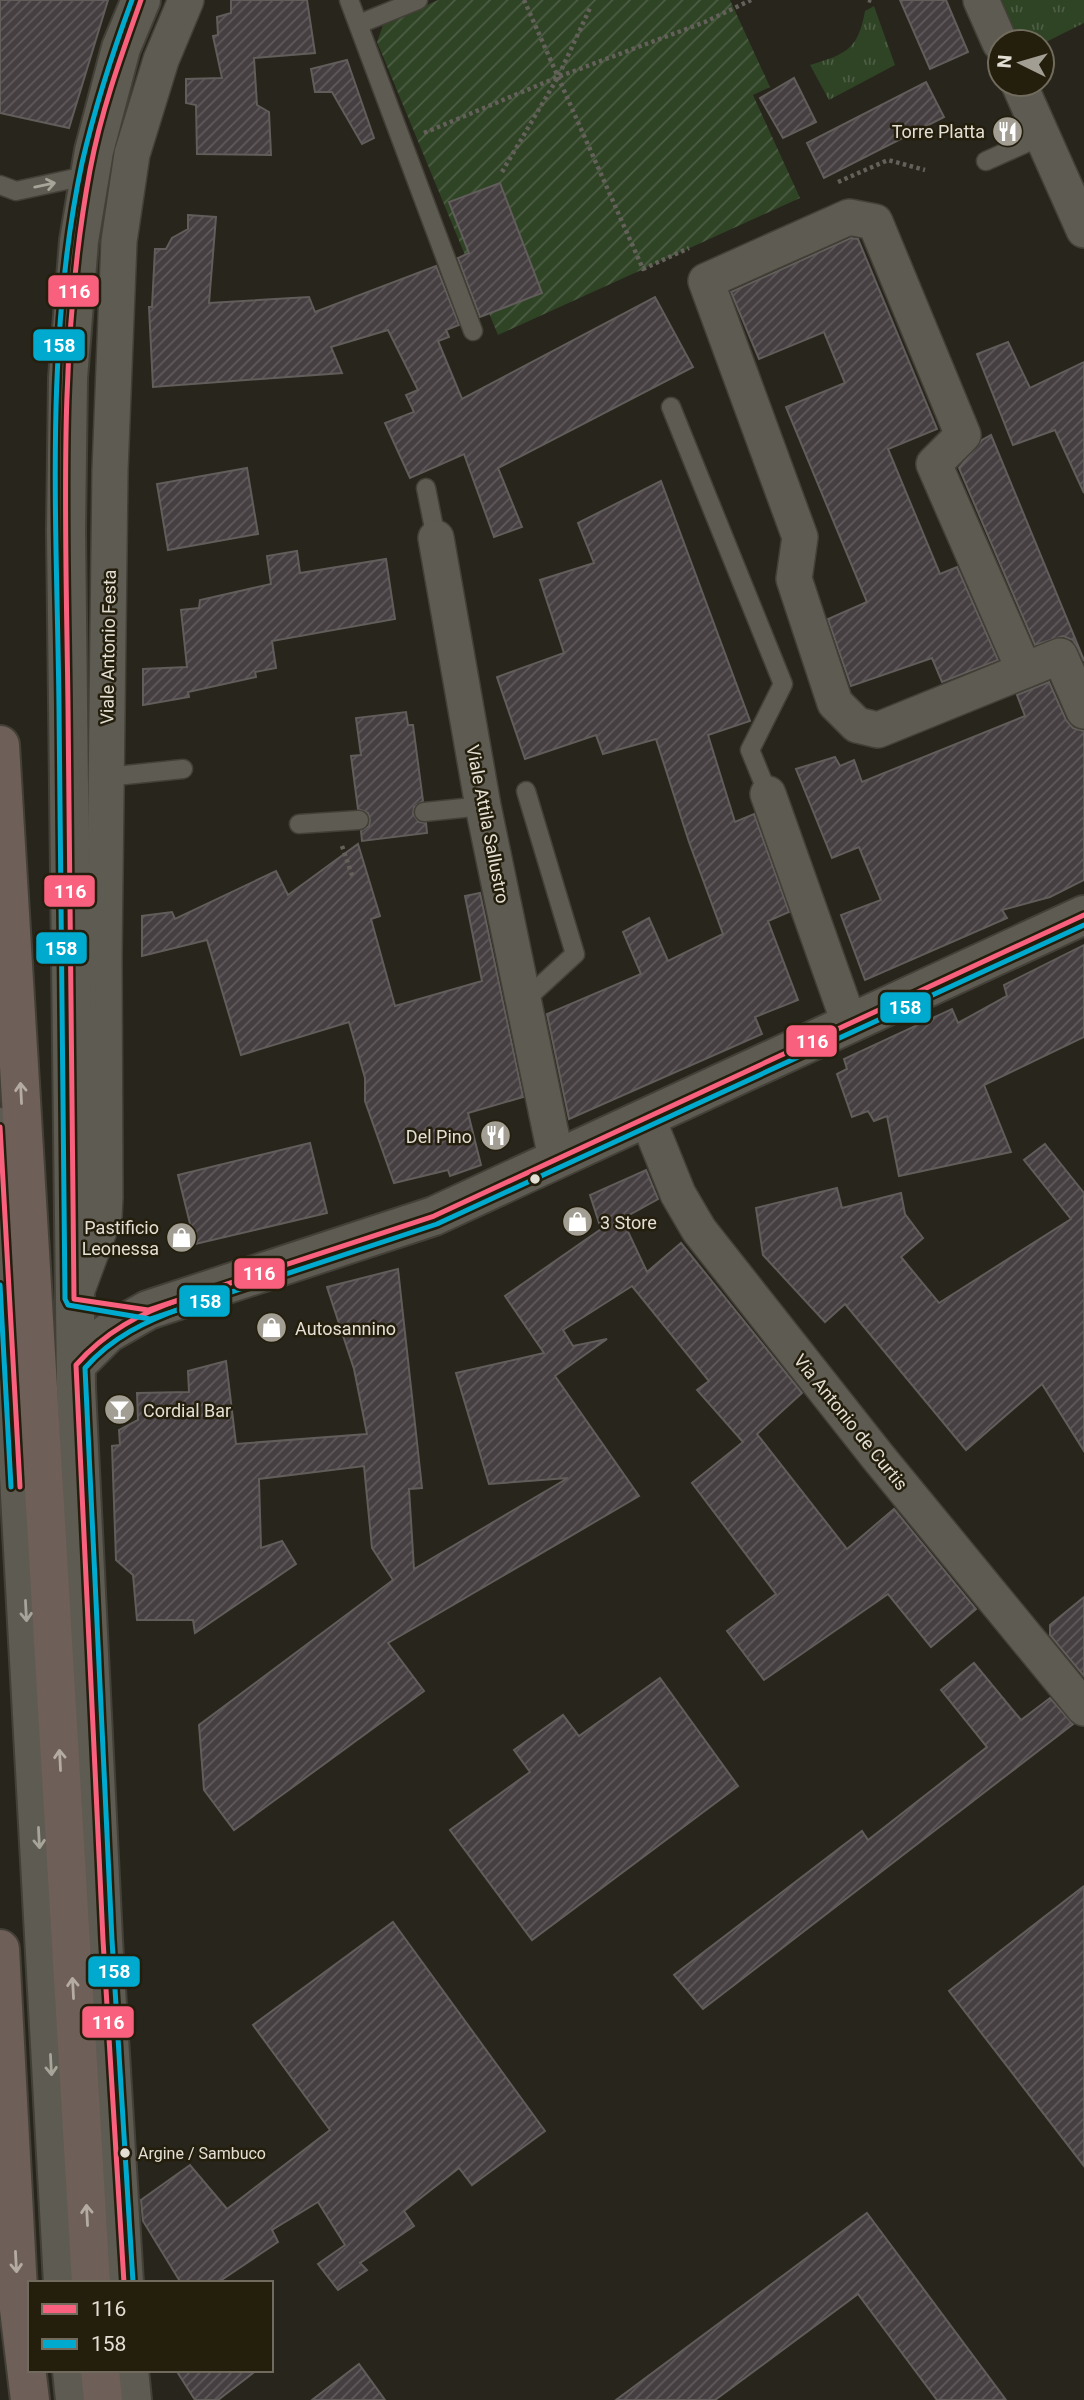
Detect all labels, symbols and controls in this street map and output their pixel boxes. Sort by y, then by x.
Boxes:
north arrow [986,28,1056,98]
text: N [993,54,1017,69]
restaurant icon: Torre Platta [991,114,1025,148]
place label: Torre Platta [892,121,985,142]
one-way arrow [33,177,56,191]
line badge: 116 [47,274,100,308]
text: 116 [58,280,90,303]
line badge: 158 [32,328,86,362]
text: 158 [43,334,75,357]
street label: Viale Antonio Festa [96,569,120,725]
street label: Viale Attila Sallustro [462,743,514,905]
line badge: 116 [43,874,96,908]
text: 116 [54,880,86,903]
line badge: 158 [35,931,88,965]
text: 158 [45,937,77,960]
line badge: 158 [879,991,932,1024]
text: 158 [889,996,921,1019]
line badge: 116 [785,1024,838,1058]
text: 116 [796,1030,828,1053]
one-way arrow [14,1082,27,1105]
restaurant icon: Del Pino [478,1119,512,1153]
place label: Del Pino [406,1126,472,1147]
unlabelled marker [528,1172,542,1186]
shop icon: 3 Store [560,1205,594,1239]
place label: 3 Store [600,1212,657,1233]
place label: Pastificio Leonessa [82,1217,159,1259]
shop icon: Pastificio Leonessa [165,1220,199,1254]
line badge: 116 [233,1257,286,1290]
text: 116 [243,1262,275,1285]
line badge: 158 [178,1284,231,1318]
text: 158 [189,1290,221,1313]
shop icon: Autosannino [255,1311,289,1345]
place label: Autosannino [295,1318,396,1339]
street label: Via Antonio de Curtis [790,1350,912,1494]
bar icon: Cordial Bar [103,1393,137,1427]
place label: Cordial Bar [143,1400,231,1421]
one-way arrow [20,1599,33,1622]
one-way arrow [53,1750,66,1772]
one-way arrow [33,1826,46,1849]
line badge: 158 [87,1955,141,1988]
text: 158 [98,1960,130,1983]
one-way arrow [66,1977,79,1999]
line badge: 116 [81,2005,135,2039]
text: 116 [92,2011,124,2034]
one-way arrow [45,2054,58,2077]
place label: Argine / Sambuco [138,2144,266,2163]
marker: Argine / Sambuco [118,2146,132,2160]
one-way arrow [80,2203,93,2226]
one-way arrow [10,2250,23,2273]
legend [28,2281,273,2372]
text: 116 [91,2297,126,2321]
text: 158 [91,2332,126,2356]

